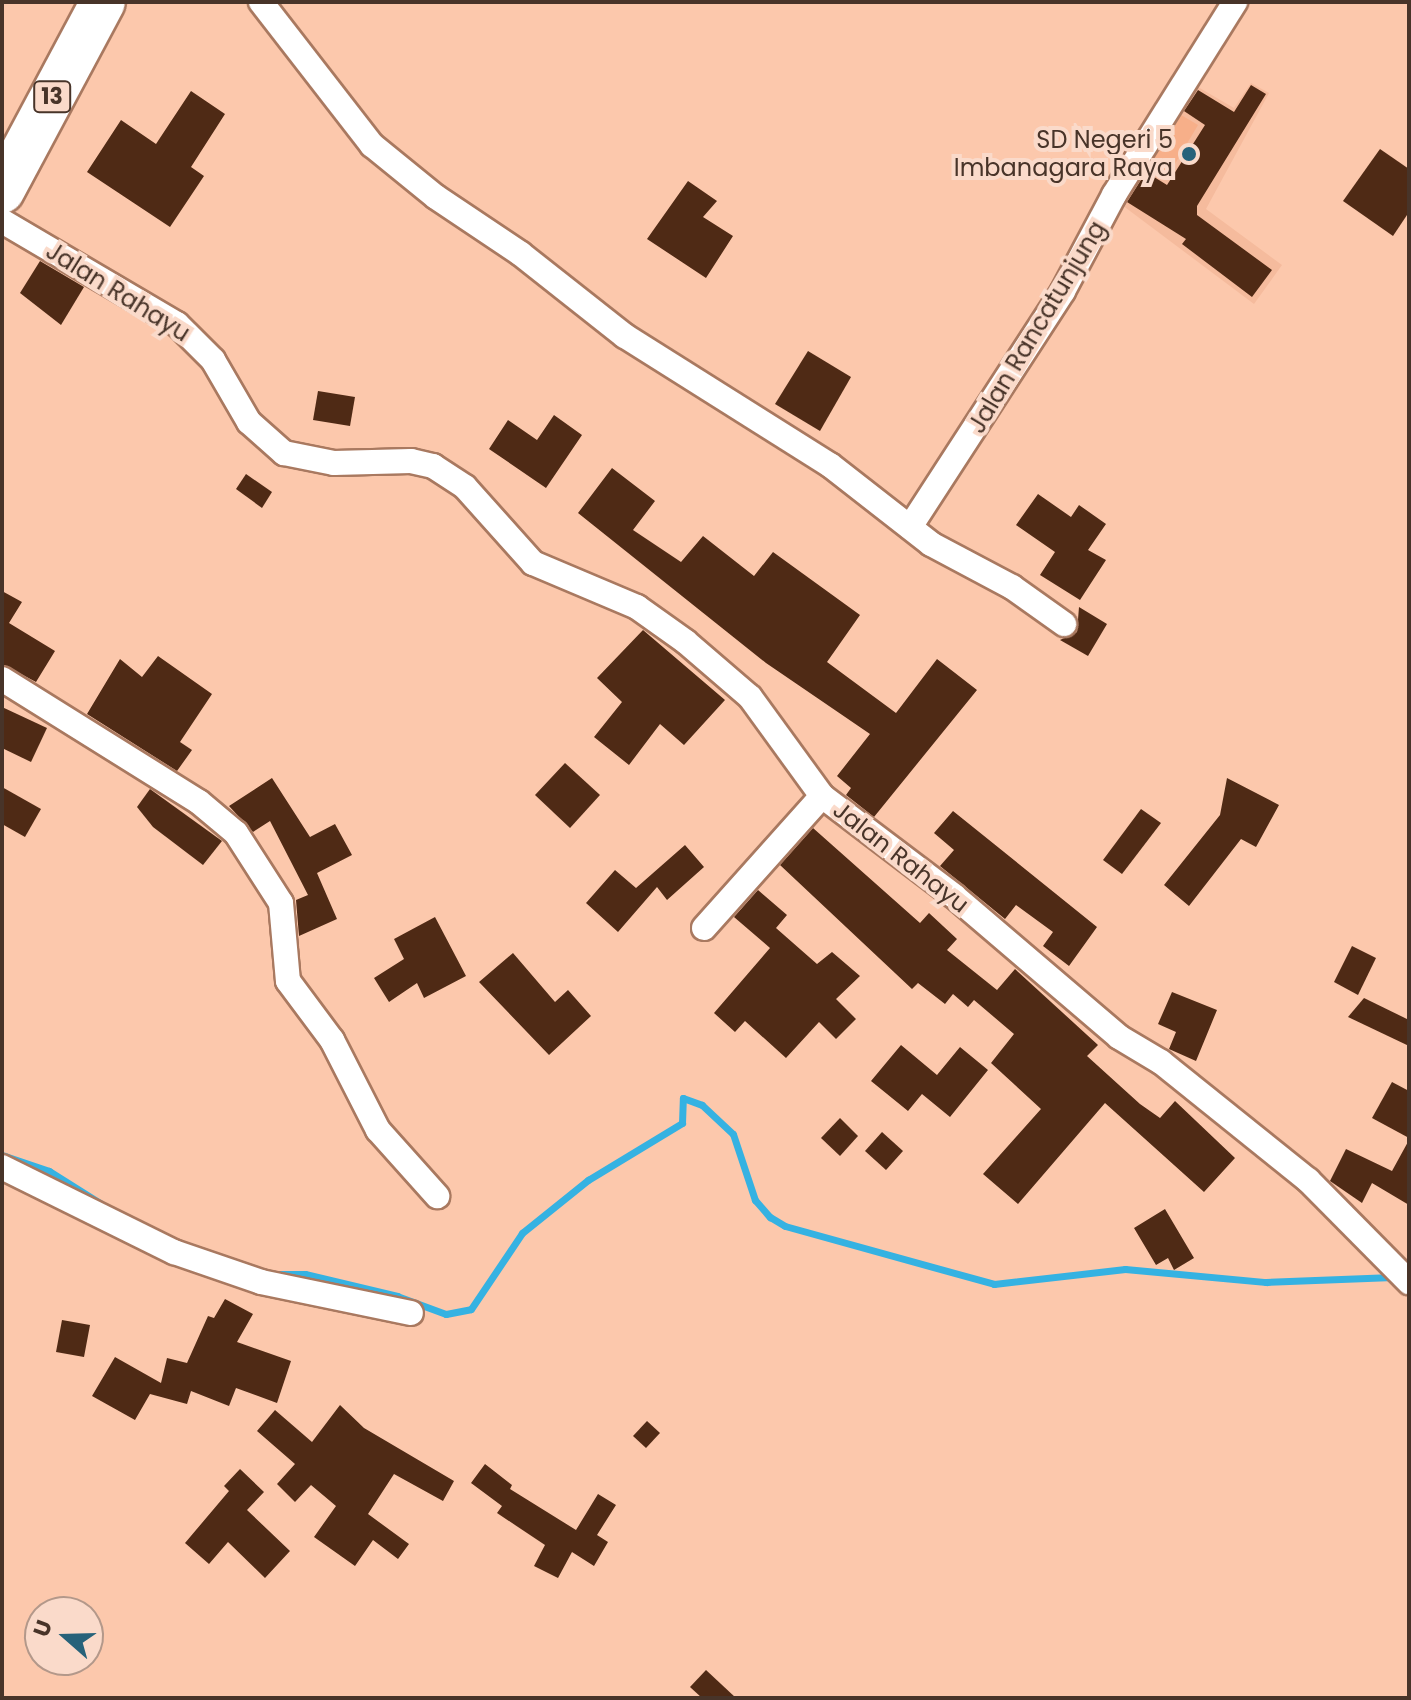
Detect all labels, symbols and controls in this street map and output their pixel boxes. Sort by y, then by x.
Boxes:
road number: 13 [32,79,72,115]
place label: SD Negeri 5 Imbanagara Raya [954,126,1173,182]
marker: SD Negeri 5 Imbanagara Raya [1180,145,1198,163]
street label: Jalan Rancatunjung [962,216,1112,438]
street label: Jalan Rahayu [41,236,195,348]
street label: Jalan Rahayu [827,795,975,919]
north arrow [24,1596,104,1676]
text: U [26,1616,60,1641]

